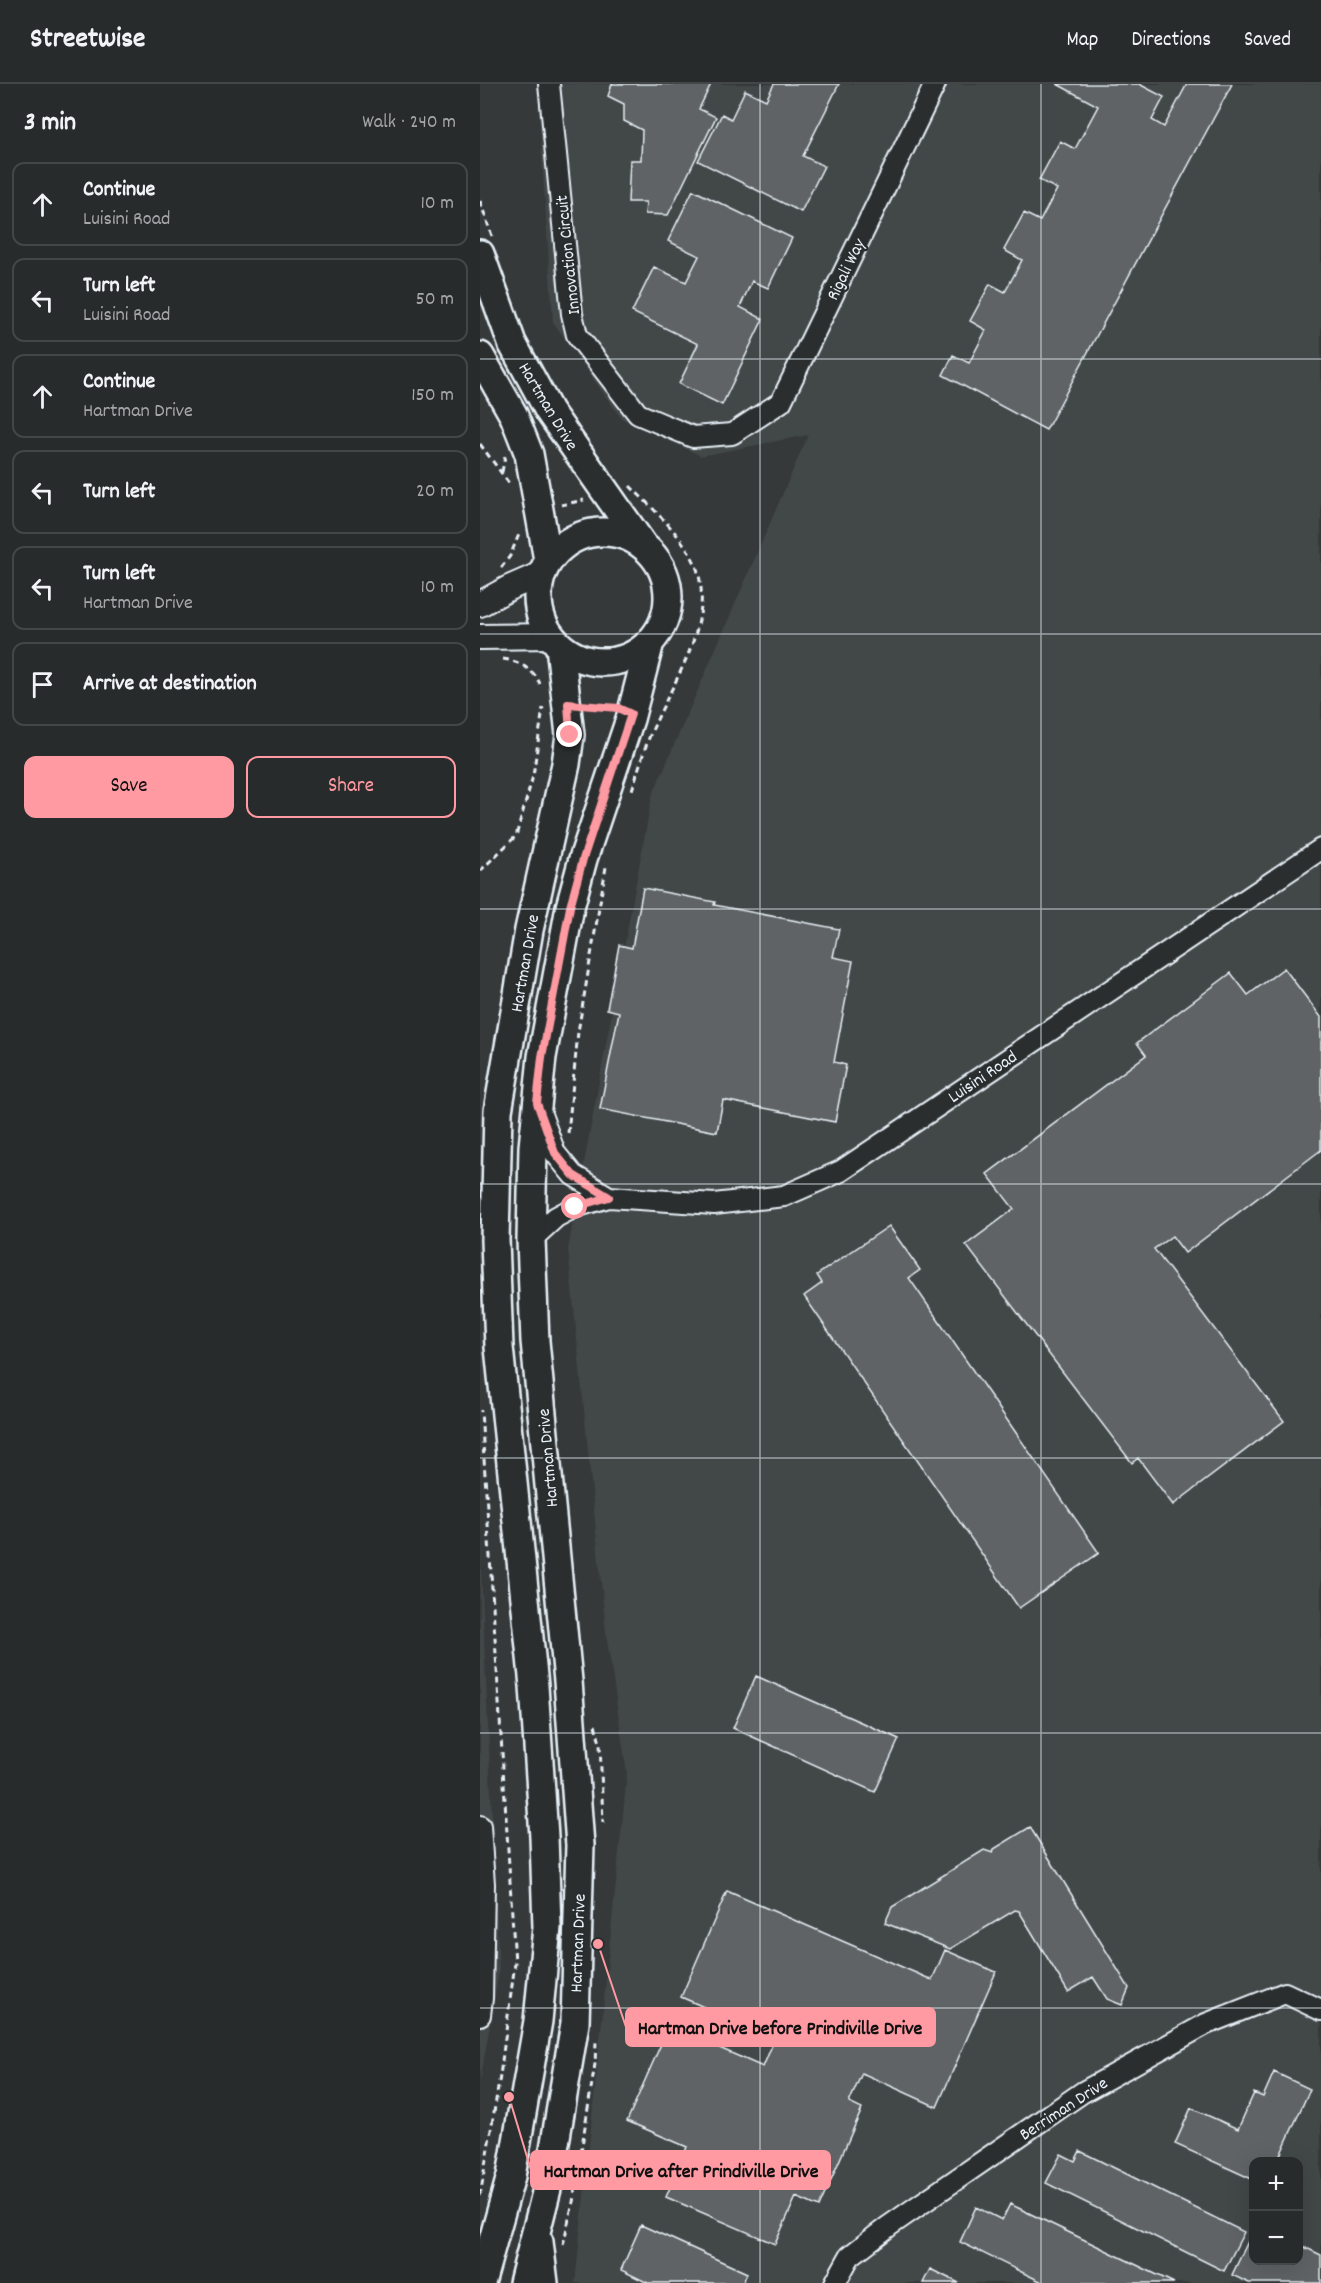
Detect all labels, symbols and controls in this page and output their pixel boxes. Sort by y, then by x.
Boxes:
text: Streetwise [30,21,145,61]
text: Map [1067,26,1098,56]
text: Directions [1131,26,1211,56]
text: Saved [1244,26,1291,56]
text: 3 min [24,105,76,142]
text: Walk · 240 m [362,109,456,137]
text: Continue [83,175,155,206]
icon: ahead [26,188,59,221]
text: 10 m [420,190,454,218]
street label: Innovation Circuit [551,193,588,316]
text: Luisini Road [83,206,170,234]
street label: Rigali Way [822,234,873,305]
text: Turn left [83,271,155,302]
icon: left [26,284,59,317]
text: 50 m [416,286,454,314]
text: Luisini Road [83,302,170,330]
street label: Hartman Drive [511,358,583,456]
text: Continue [83,367,155,398]
icon: ahead [26,380,59,413]
text: 150 m [411,382,454,410]
text: Hartman Drive [83,398,193,426]
icon: left [26,476,59,509]
text: Turn left [83,477,155,508]
text: 20 m [416,478,454,506]
text: Turn left [83,559,155,590]
icon: left [26,572,59,605]
text: 10 m [420,574,454,602]
text: Hartman Drive [83,590,193,618]
icon: arrive [26,668,59,701]
text: Arrive at destination [83,669,257,700]
route end [556,721,582,747]
button: Save [24,756,234,818]
button: Share [246,756,456,818]
street label: Hartman Drive [506,912,547,1014]
street label: Luisini Road [944,1046,1023,1110]
route start [561,1193,587,1219]
street label: Hartman Drive [533,1407,566,1508]
street label: Hartman Drive [565,1893,594,1993]
callout: Hartman Drive before Prindiville Drive [626,2008,935,2046]
text: Hartman Drive before Prindiville Drive [638,2016,922,2044]
street label: Berriman Drive [1015,2072,1114,2148]
callout: Hartman Drive after Prindiville Drive [531,2151,830,2189]
map controls [1249,2157,1303,2265]
button: + [1249,2157,1303,2211]
text: Hartman Drive after Prindiville Drive [544,2159,819,2187]
button: − [1249,2211,1303,2265]

